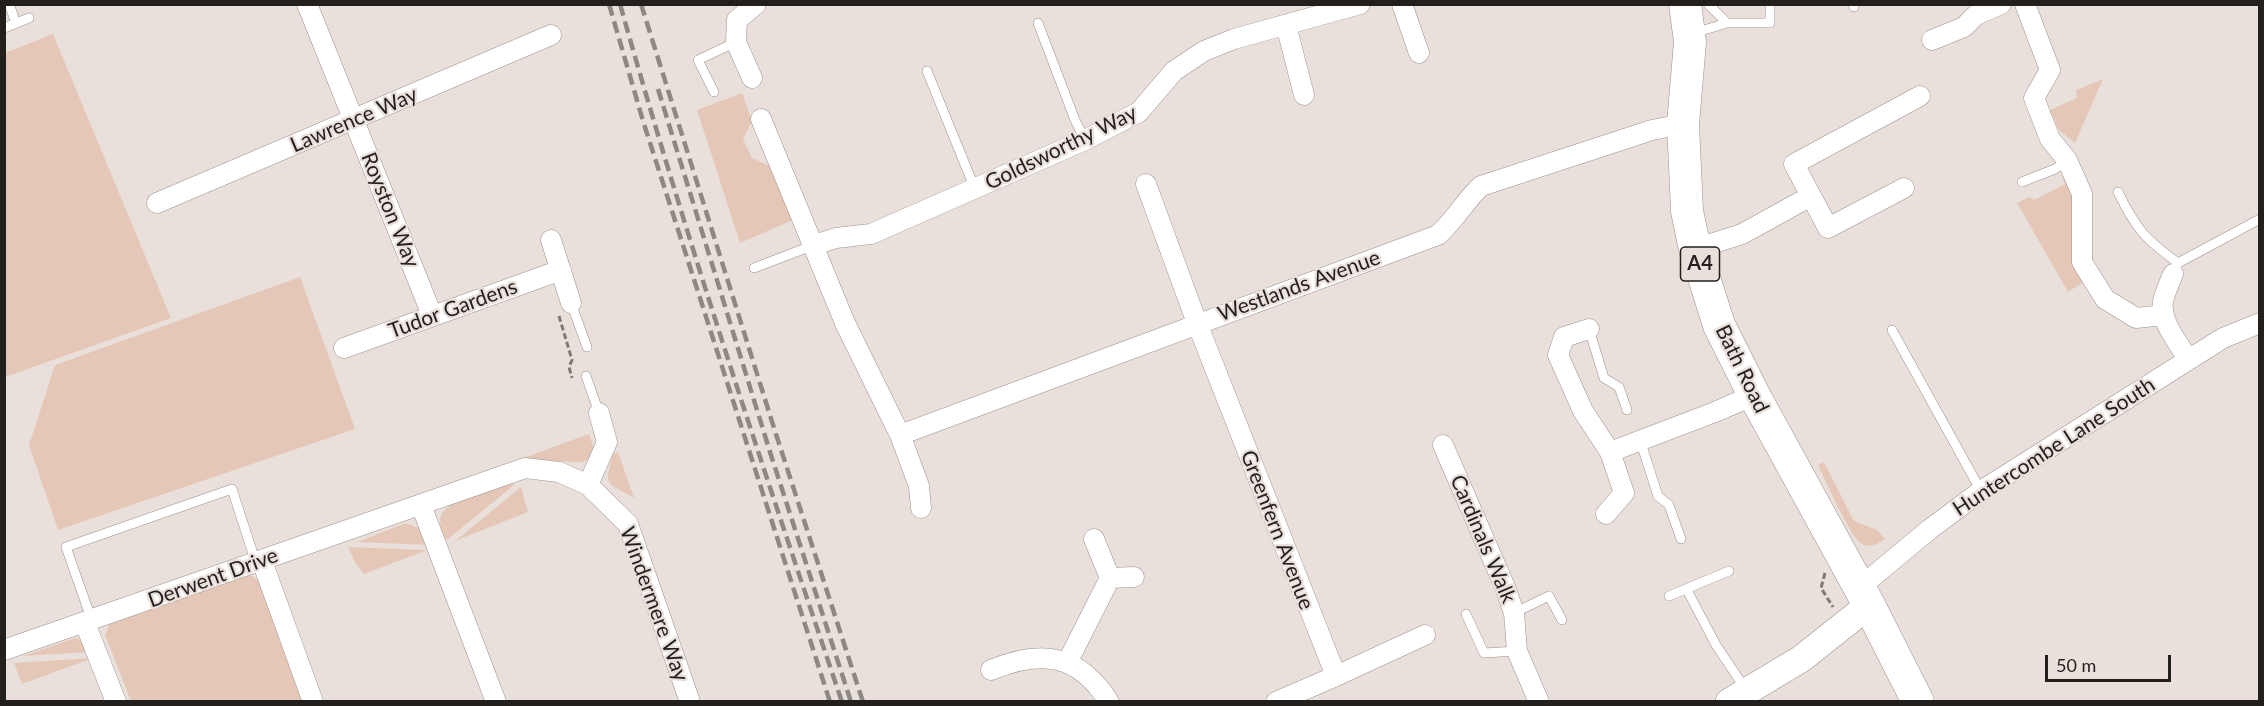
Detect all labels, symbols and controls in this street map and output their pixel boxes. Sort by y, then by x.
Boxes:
street label: Lawrence Way [287,82,421,158]
street label: Goldsworthy Way [981,100,1141,196]
street label: Royston Way [356,149,424,271]
street label: Westlands Avenue [1214,245,1384,327]
road number: A4 [1680,247,1720,281]
street label: Tudor Gardens [385,274,521,344]
street label: Bath Road [1710,321,1774,417]
street label: Huntercombe Lane South [1948,372,2160,522]
street label: Greenfern Avenue [1235,447,1319,613]
street label: Cardinals Walk [1445,471,1521,607]
street label: Windermere Way [614,523,694,685]
street label: Derwent Drive [145,543,281,613]
scale bar [2048,643,2174,681]
text: 50 m [2056,654,2096,676]

